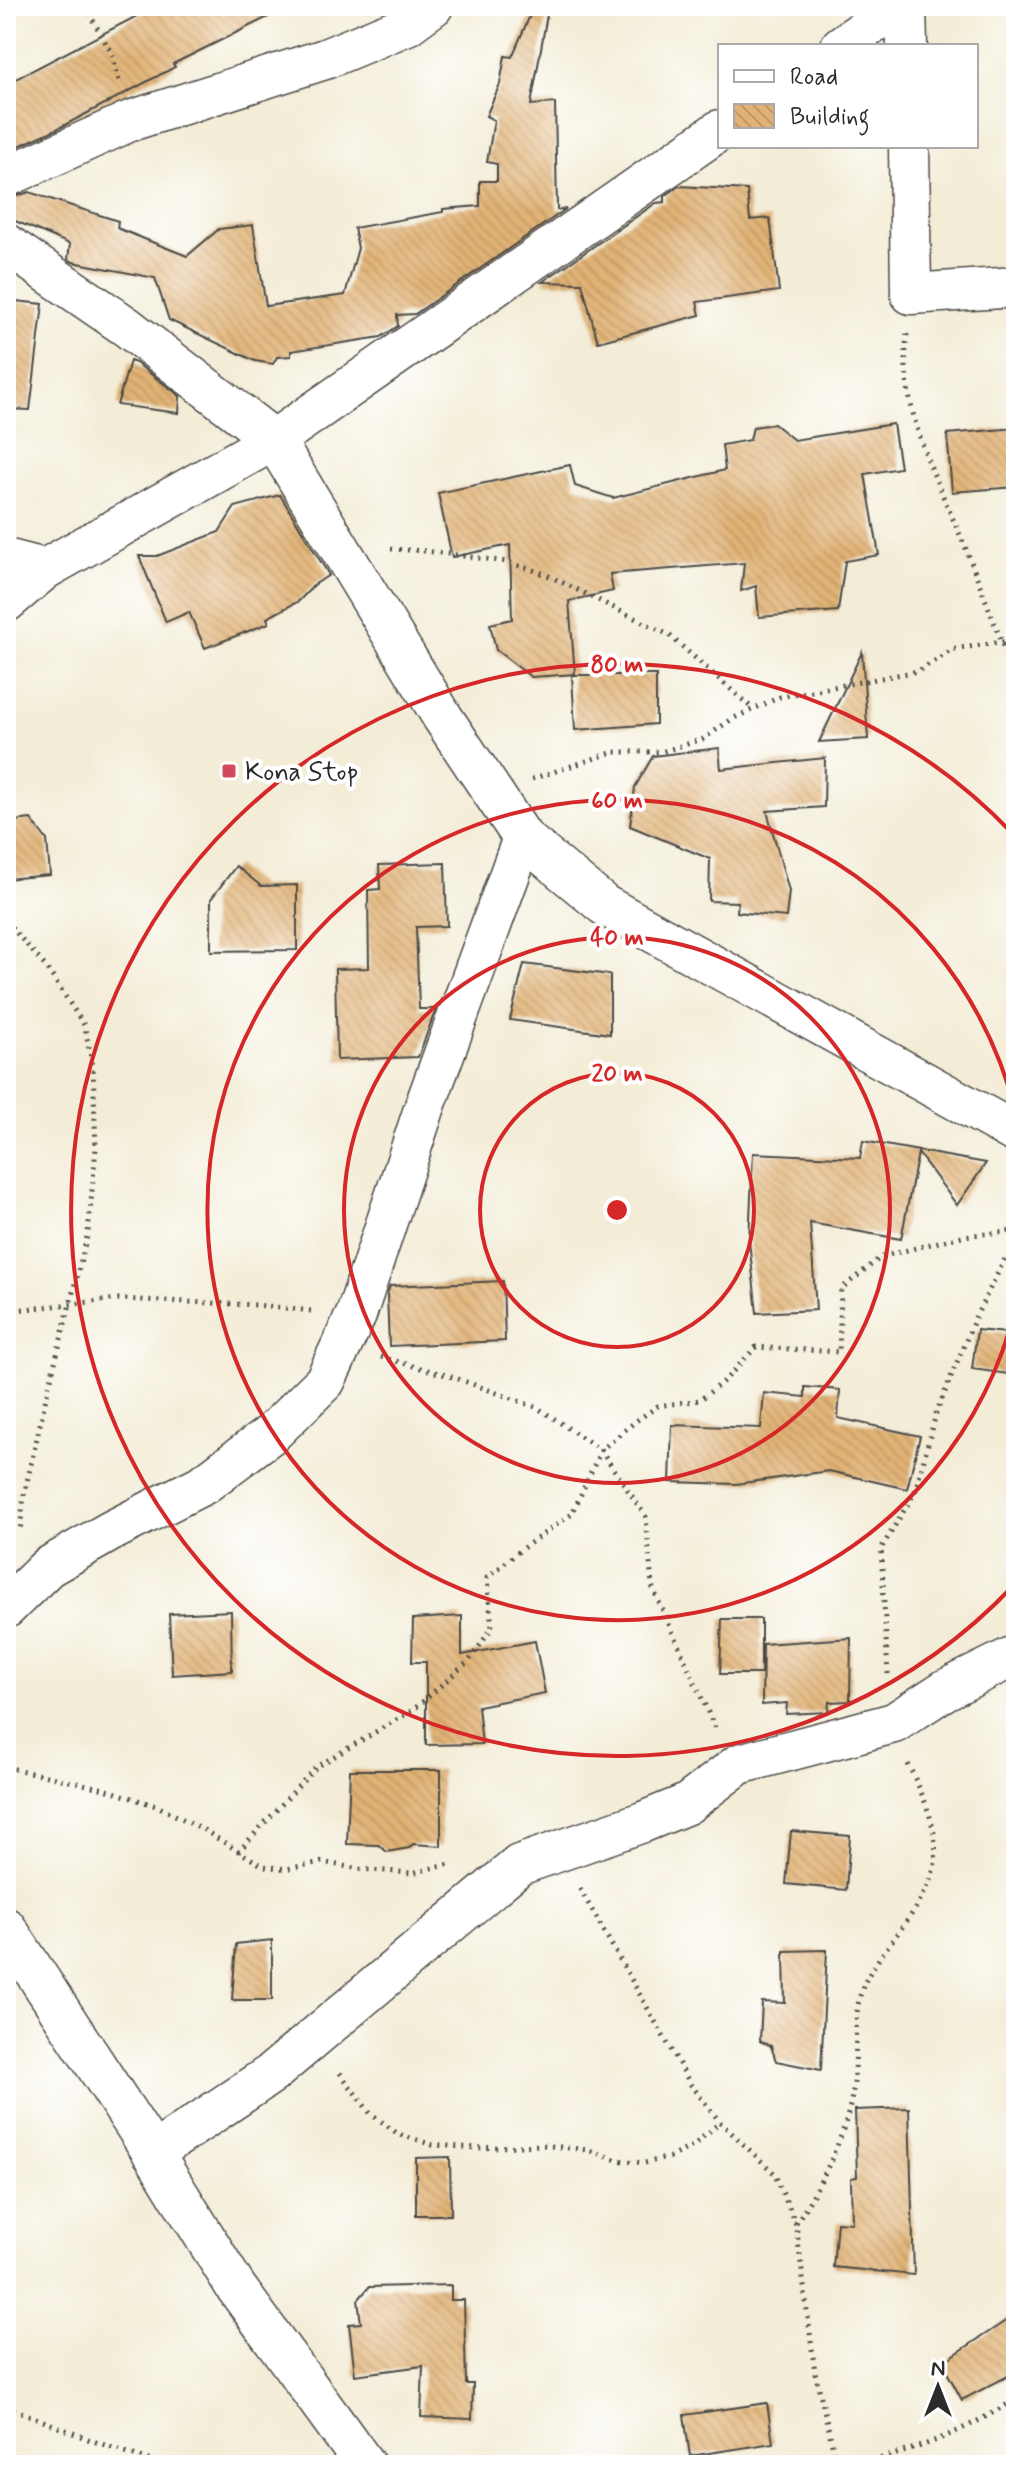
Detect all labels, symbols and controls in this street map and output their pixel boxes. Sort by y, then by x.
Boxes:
legend [718,44,978,148]
text: Road [790,62,838,93]
text: Building [790,102,870,136]
text: 80 m [591,650,643,681]
place label: Kona Stop [245,756,358,790]
marker: Kona Stop [220,762,238,780]
text: 60 m [591,786,643,817]
text: 40 m [590,923,644,954]
text: 20 m [591,1059,643,1090]
centre of rings [603,1196,631,1224]
north arrow [898,2347,978,2427]
text: N [931,2355,945,2383]

